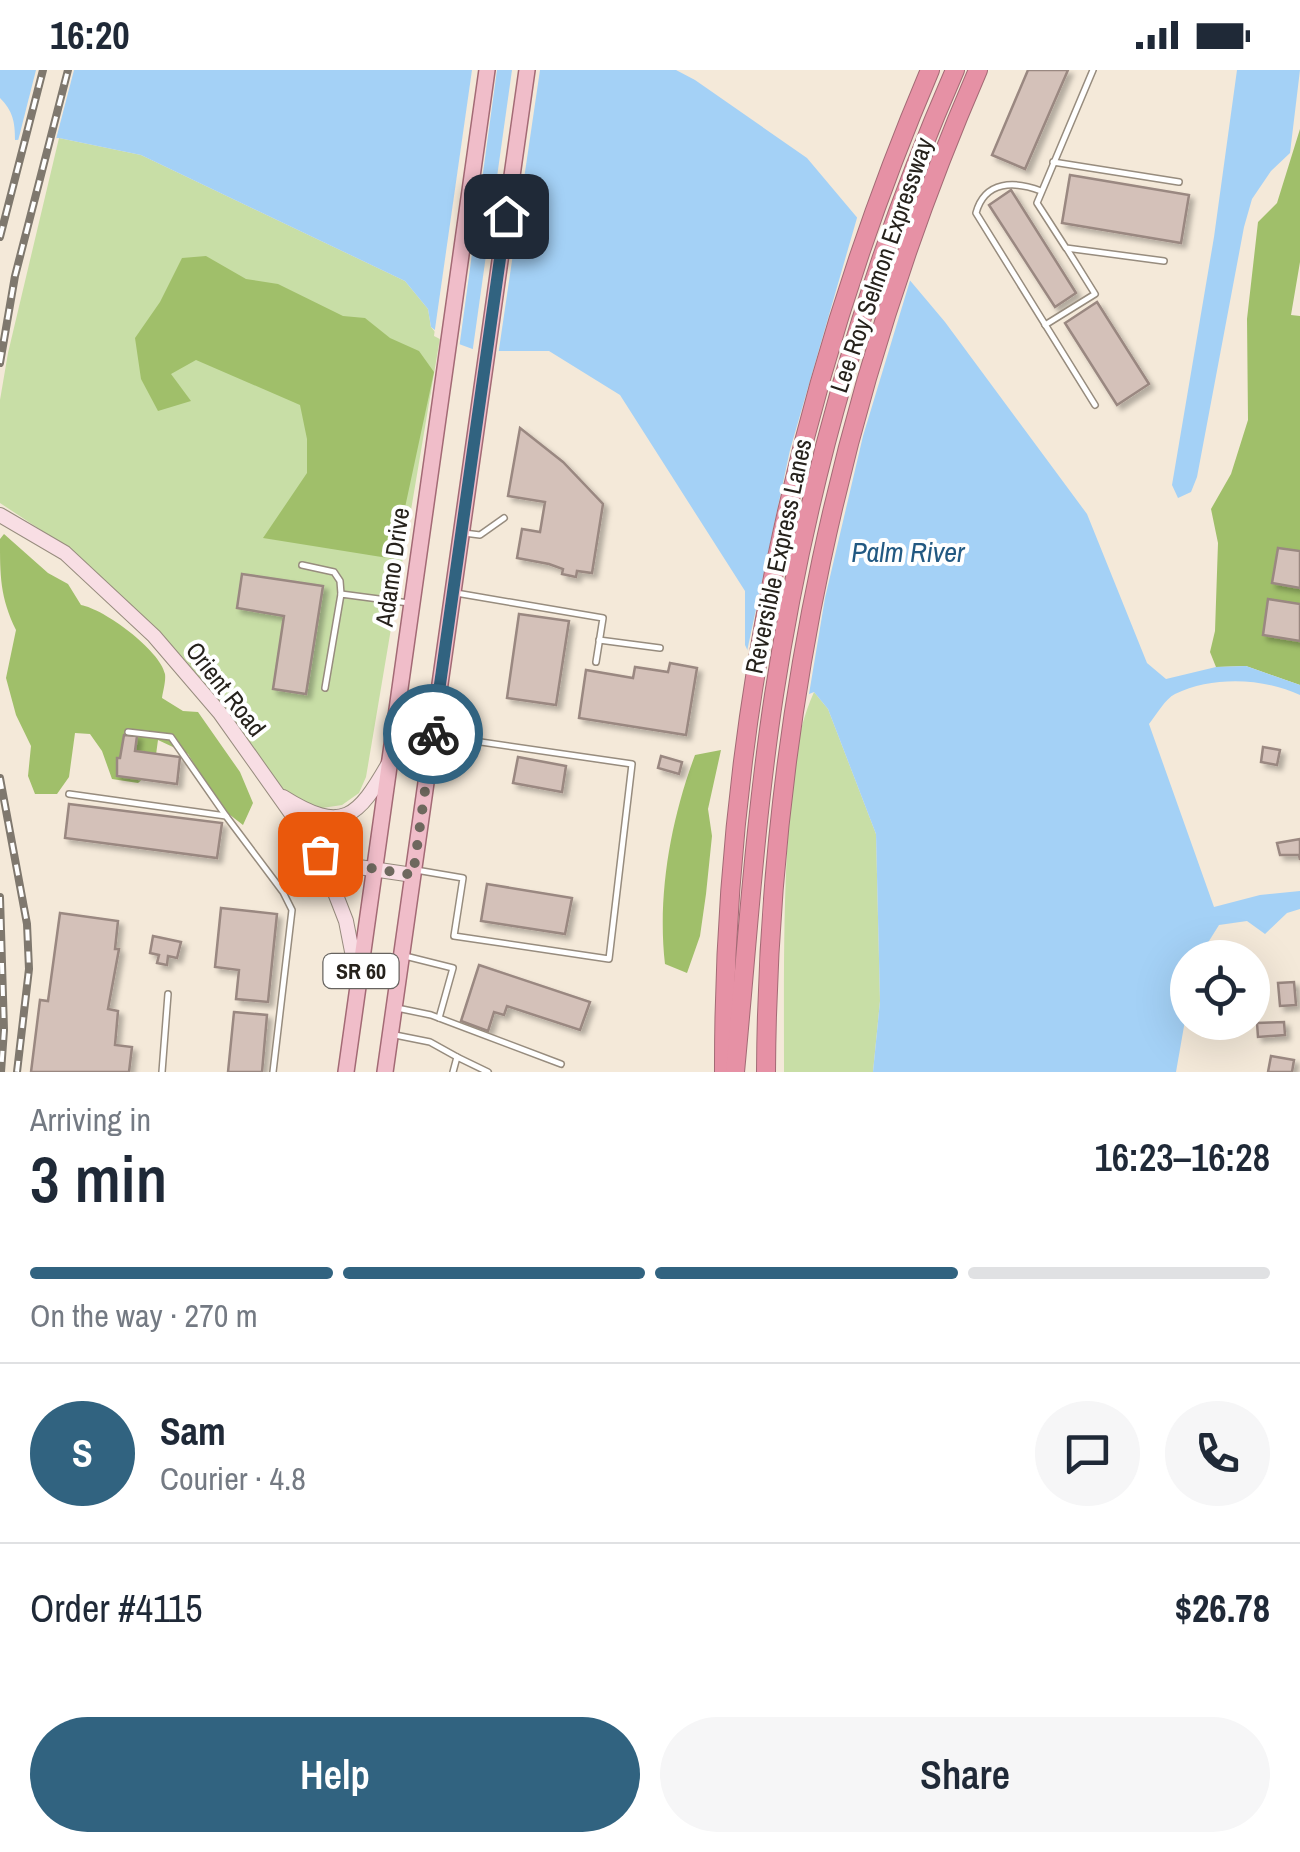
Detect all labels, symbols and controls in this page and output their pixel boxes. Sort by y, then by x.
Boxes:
text: 16:20 [50,10,130,61]
street label: Lee Roy Selmon Expressway [821,132,941,397]
pin [464,174,549,259]
icon: home [479,189,534,244]
street label: Reversible Express Lanes [736,435,820,677]
street label: Adamo Drive [367,505,417,630]
water label: Palm River [851,533,966,571]
street label: Orient Road [178,635,274,743]
courier [383,684,483,784]
icon: bike [406,707,461,762]
pin [278,812,363,897]
icon: bag [293,827,348,882]
map controls [1170,940,1270,1040]
button: locate [1170,940,1270,1040]
road number: SR 60 [324,954,398,988]
text: Arriving in [30,1098,151,1141]
text: 16:23–16:28 [1094,1132,1270,1183]
text: 3 min [30,1135,167,1222]
text: On the way · 270 m [30,1294,258,1337]
button: chat [1035,1401,1140,1506]
button: phone [1165,1401,1270,1506]
text: Sam [160,1406,226,1457]
text: S [72,1428,93,1479]
text: Courier · 4.8 [160,1457,306,1500]
text: Order #4115 [30,1583,203,1634]
text: $26.78 [1175,1583,1270,1634]
button: Help [30,1717,640,1832]
button: Share [660,1717,1270,1832]

